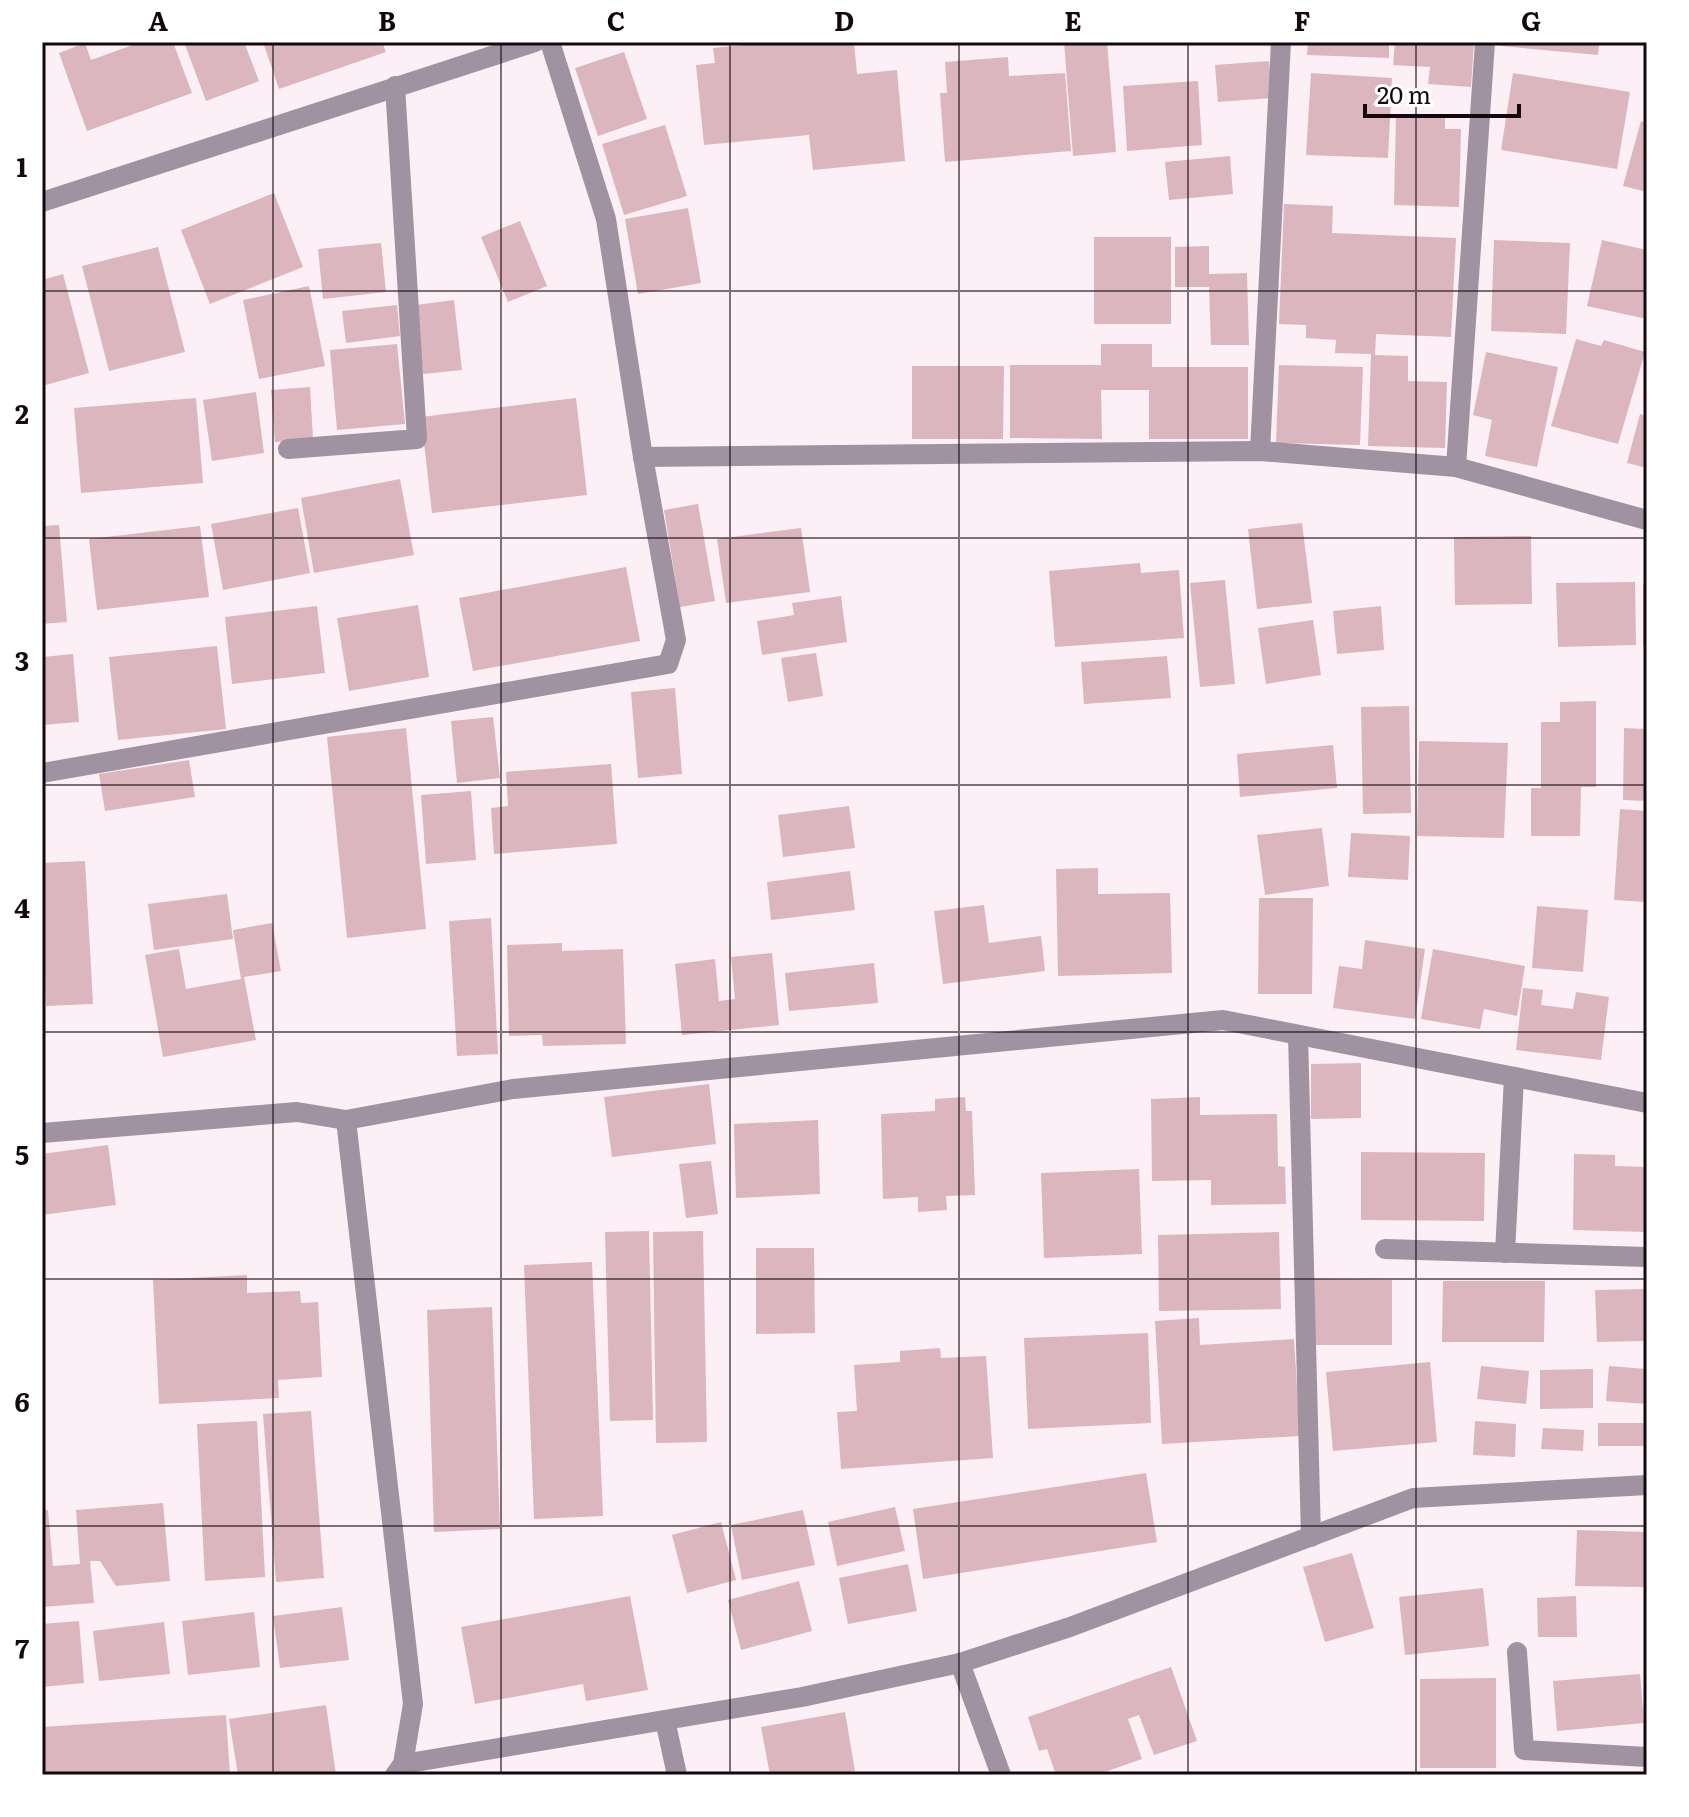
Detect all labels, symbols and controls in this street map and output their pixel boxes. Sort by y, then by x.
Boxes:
text: A [148,0,168,39]
text: B [378,0,396,39]
text: C [607,0,625,39]
text: D [834,0,854,39]
text: E [1064,0,1082,39]
text: F [1294,0,1310,39]
text: G [1521,0,1541,39]
scale bar [1365,68,1519,118]
text: 20 m [1377,76,1431,111]
text: 1 [17,146,28,185]
text: 2 [15,393,29,432]
text: 3 [15,640,29,679]
text: 4 [14,887,30,926]
text: 5 [15,1134,29,1173]
text: 6 [14,1381,30,1420]
text: 7 [15,1628,29,1667]

